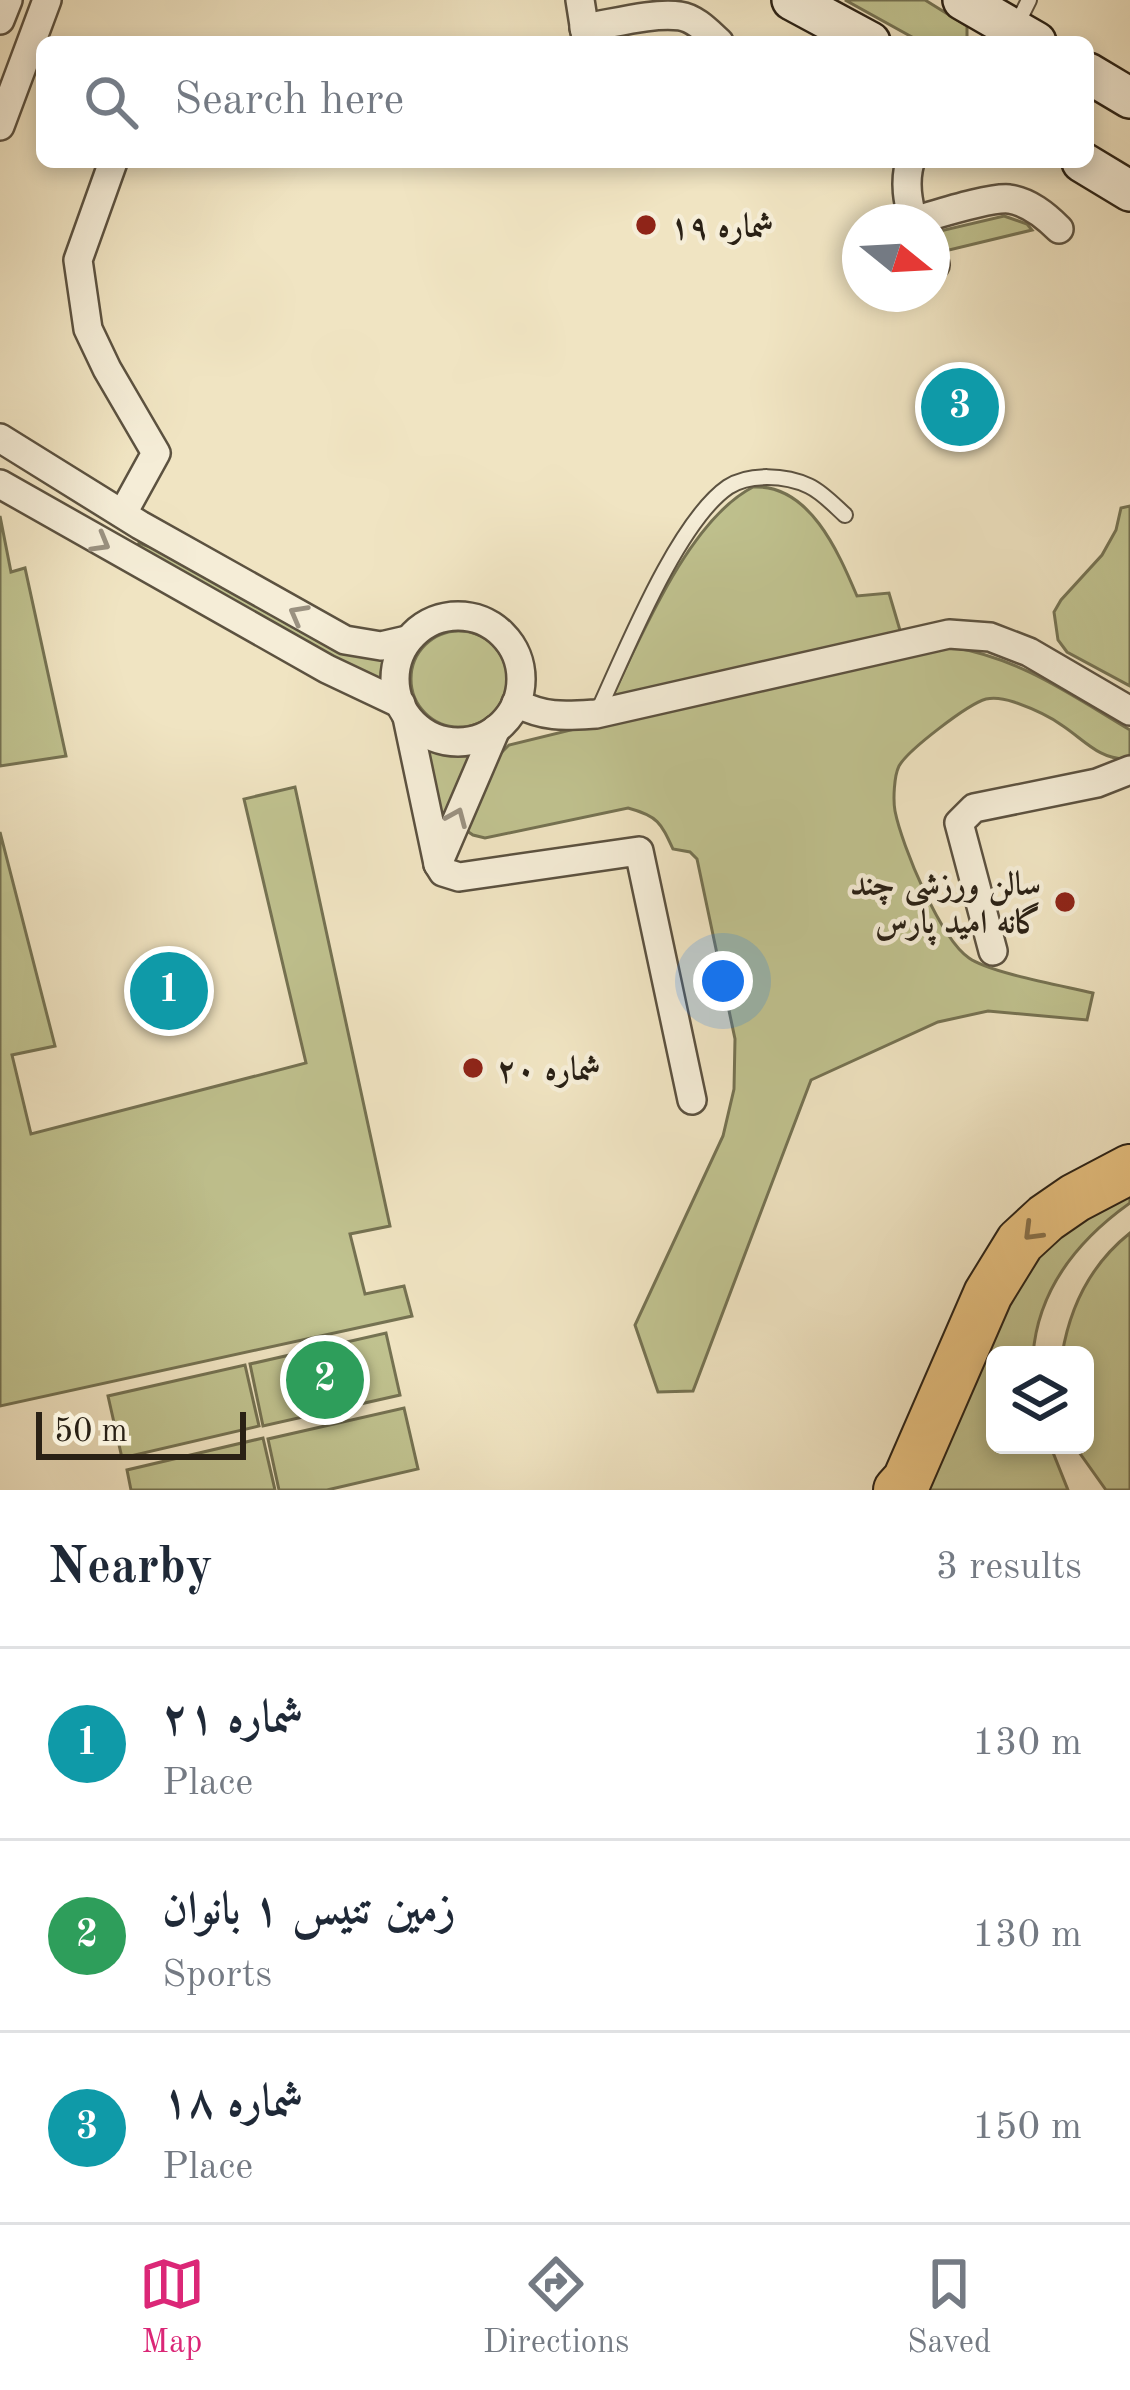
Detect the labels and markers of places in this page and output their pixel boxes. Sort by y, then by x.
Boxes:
place label: شماره ۱۹ [670,211,774,246]
marker: شماره ۱۹ [633,212,659,238]
pin: 3 [921,362,999,452]
place label: سالن ورزشی چند گانه امید پارس [850,869,1041,946]
marker: سالن ورزشی چند گانه امید پارس [1052,889,1078,915]
pin: 1 [130,946,208,1036]
place label: شماره ۲۰ [497,1054,601,1089]
marker: شماره ۲۰ [460,1055,486,1081]
pin: 2 [286,1335,364,1425]

